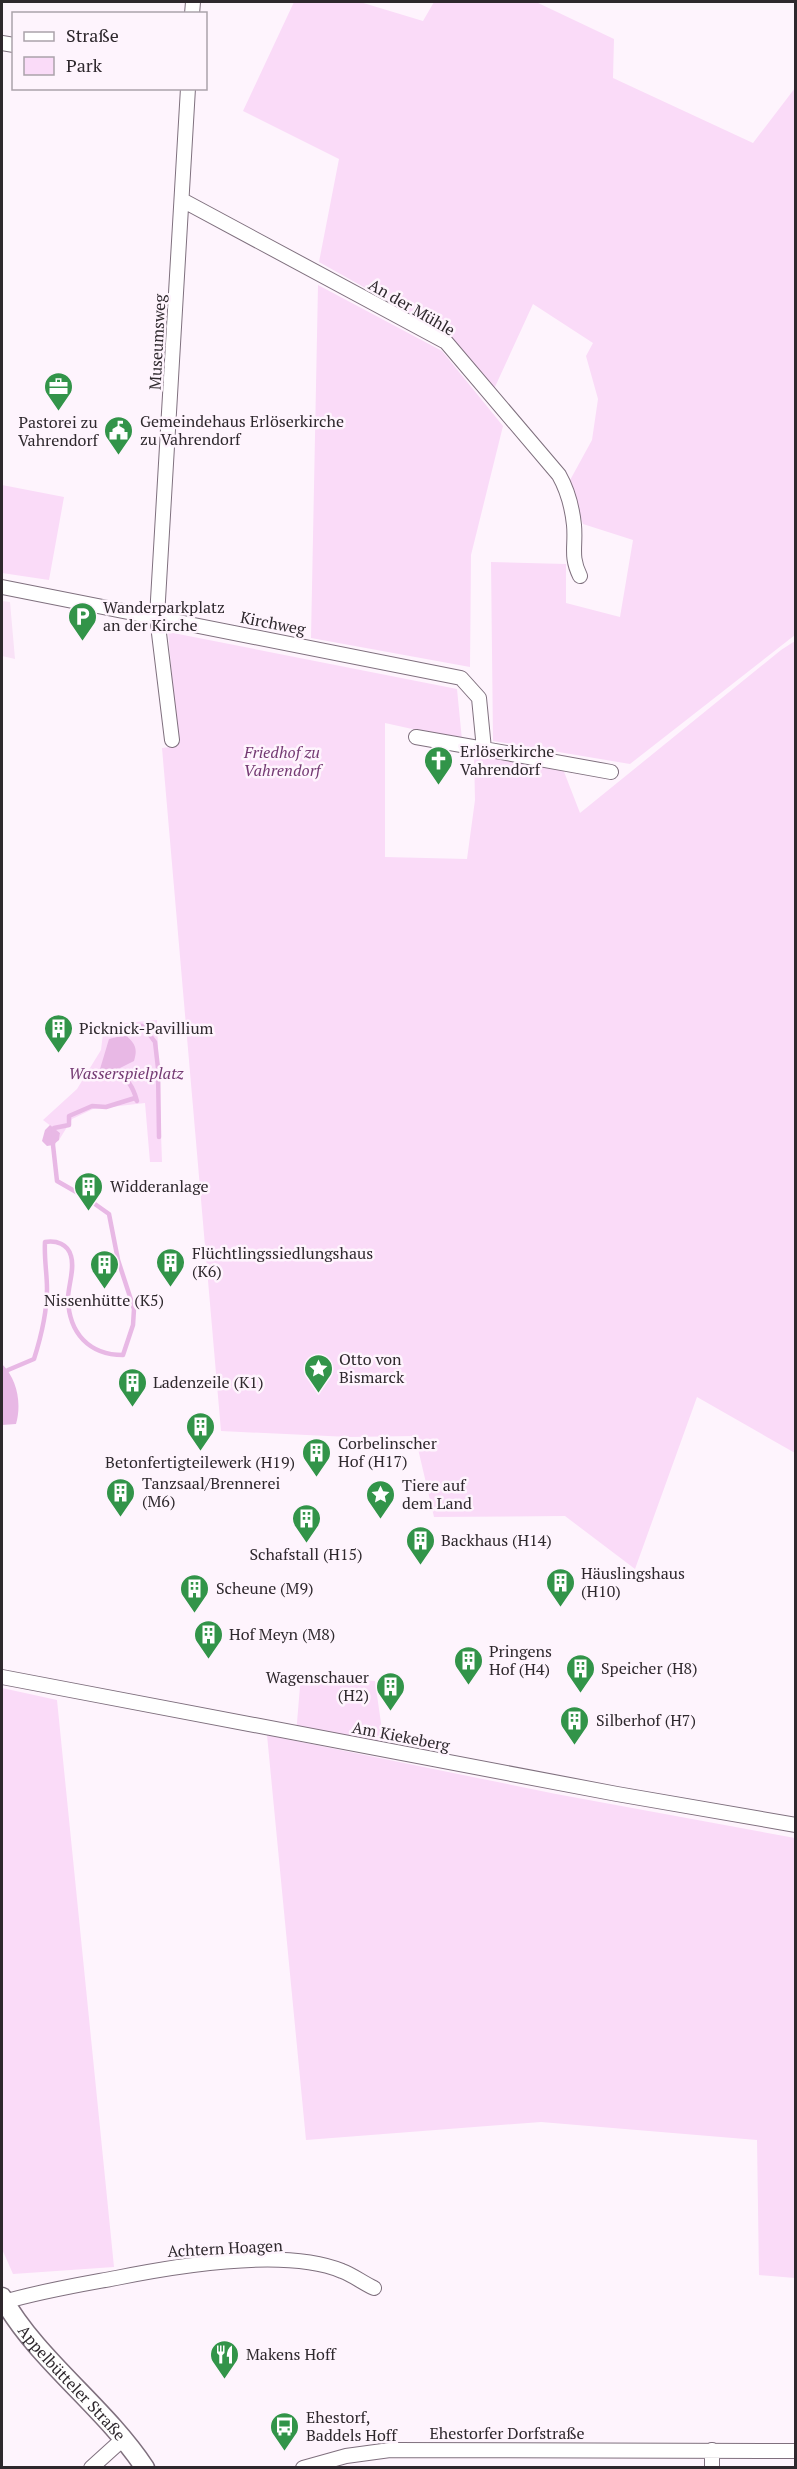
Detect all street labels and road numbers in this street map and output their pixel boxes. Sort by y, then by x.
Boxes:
street label: An der Mühle [365,273,459,341]
street label: Museumsweg [144,293,171,390]
street label: Kirchweg [238,606,308,640]
street label: Am Kiekeberg [350,1716,452,1756]
street label: Achtern Hoagen [167,2234,284,2262]
street label: Appelbütteler Straße [13,2320,131,2445]
street label: Ehestorfer Dorfstraße [429,2422,585,2444]

